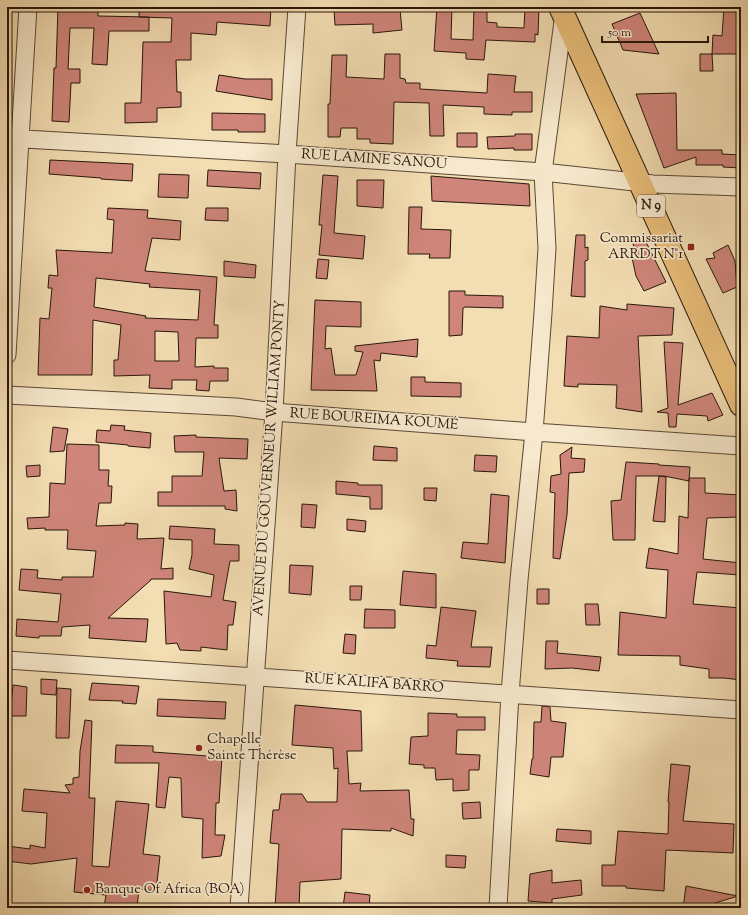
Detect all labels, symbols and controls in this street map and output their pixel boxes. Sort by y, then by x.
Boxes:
scale bar [602,18,708,44]
text: 50 m [607,24,631,42]
street label: RUE LAMINE SANOU [301,145,448,175]
road number: N 9 [637,195,665,217]
place label: Commissariat ARRDT N°1 [600,229,683,265]
marker: Commissariat ARRDT N°1 [686,242,696,252]
street label: AVENUE DU GOUVERNEUR WILLIAM PONTY [249,299,291,617]
street label: RUE BOUREIMA KOUMÉ [289,404,459,436]
street label: RUE KALIFA BARRO [304,669,444,699]
place label: Chapelle Sainte Thérèse [207,730,296,766]
marker: Chapelle Sainte Thérèse [194,743,204,753]
place label: Banque Of Africa (BOA) [95,880,244,900]
marker: Banque Of Africa (BOA) [82,885,92,895]

